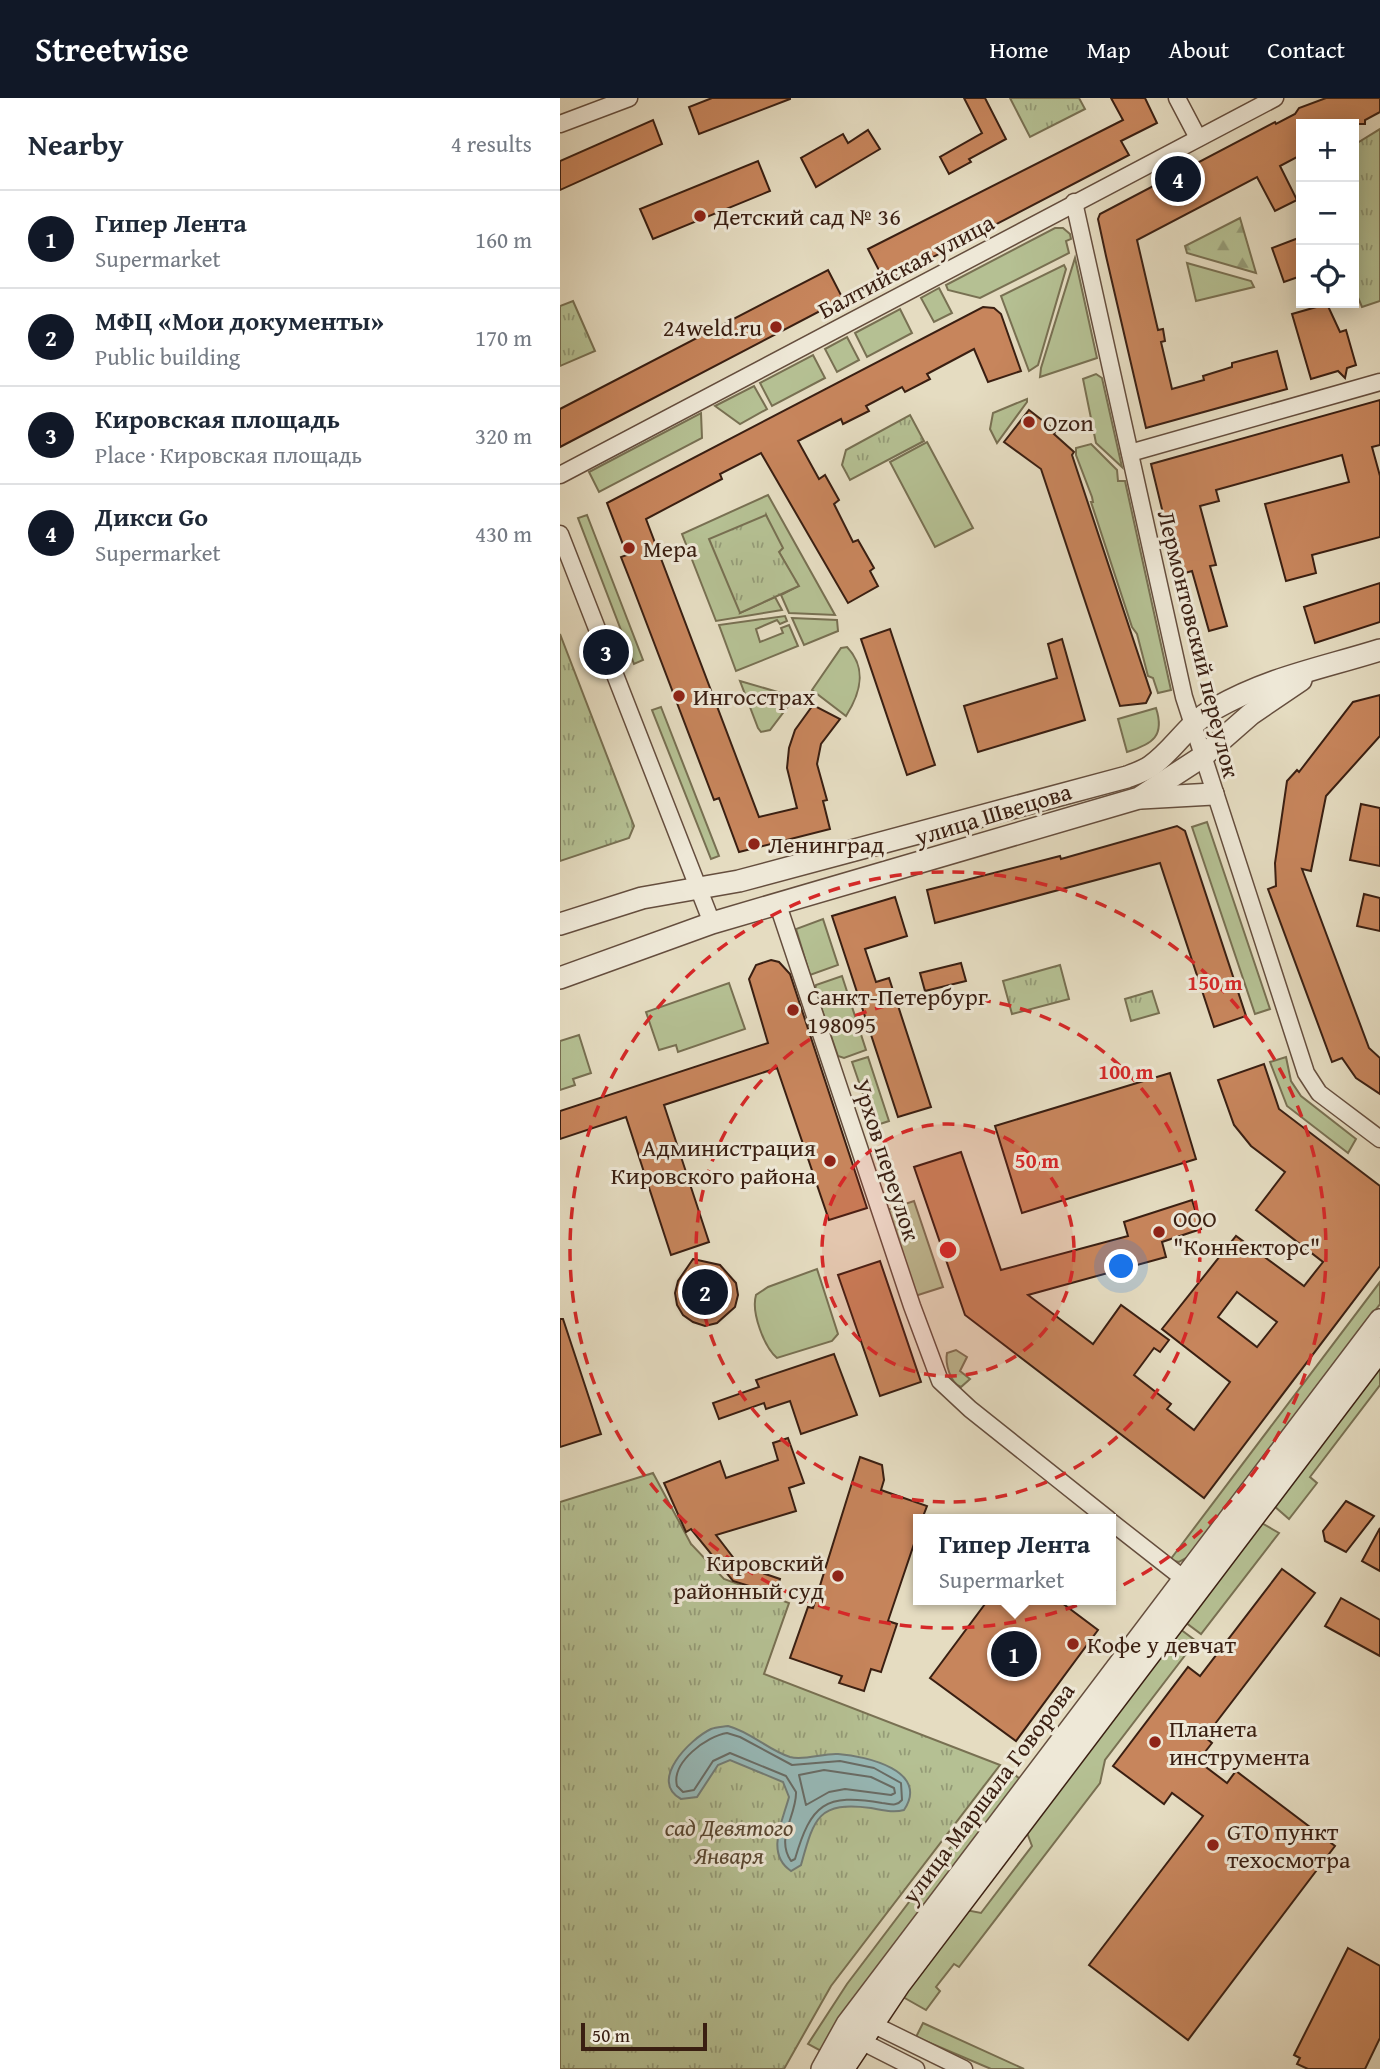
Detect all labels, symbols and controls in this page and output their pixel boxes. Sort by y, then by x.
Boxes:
text: Streetwise [35,25,189,73]
text: Home [990,32,1049,67]
text: Map [1087,32,1131,67]
text: About [1169,32,1229,67]
text: Contact [1267,32,1345,67]
map controls [1296,119,1359,308]
button: + [1296,119,1359,182]
text: Nearby [28,122,124,166]
text: 4 results [451,127,532,160]
pin: 4 [1155,153,1201,205]
button: − [1296,182,1359,245]
place label: Детский сад № 36 [713,199,901,234]
text: Гипер Лента [95,203,247,242]
street label: Балтийская улица [812,204,1001,327]
marker: Детский сад № 36 [692,208,708,224]
text: 1 [45,223,57,256]
text: 160 m [475,223,532,256]
text: Supermarket [95,242,221,275]
button: locate [1296,245,1359,308]
text: МФЦ «Мои документы» [95,301,384,340]
place label: 24weld.ru [663,310,762,345]
marker: 24weld.ru [768,319,784,335]
text: 2 [45,321,57,354]
text: 170 m [475,321,532,354]
text: Public building [95,340,240,373]
text: Кировская площадь [95,399,340,438]
place label: Ozon [1043,405,1094,440]
marker: Ozon [1021,414,1037,430]
text: 3 [45,419,57,452]
text: 320 m [475,419,532,452]
text: Place · Кировская площадь [95,438,362,471]
text: Дикси Go [95,497,208,536]
street label: Лермонтовский переулок [1149,507,1249,782]
text: 4 [45,517,57,550]
text: 430 m [475,517,532,550]
place label: Мера [643,531,698,566]
text: Supermarket [95,536,221,569]
marker: Мера [621,540,637,556]
pin: 3 [583,626,629,678]
place label: Ингосстрах [693,679,816,714]
marker: Ингосстрах [671,688,687,704]
street label: улица Швецова [909,773,1076,855]
place label: Ленинград [768,827,884,862]
marker: Ленинград [746,836,762,852]
text: 150 m [1187,967,1243,998]
place label: Санкт-Петербург 198095 [807,979,988,1042]
marker: Санкт-Петербург 198095 [785,1002,801,1018]
text: 100 m [1098,1056,1154,1087]
street label: Урхов переулок [844,1075,930,1246]
place label: Администрация Кировского района [611,1130,817,1193]
text: 50 m [1015,1145,1059,1176]
marker: Администрация Кировского района [822,1153,838,1169]
place label: ООО "Коннекторс" [1173,1201,1320,1264]
marker: ООО "Коннекторс" [1151,1224,1167,1240]
centre of rings [936,1238,960,1262]
your location [1104,1249,1138,1283]
pin: 2 [682,1266,728,1318]
popup [913,1514,1116,1605]
text: Гипер Лента [939,1524,1090,1563]
place label: Кировский районный суд [673,1545,824,1608]
text: Supermarket [939,1563,1064,1596]
marker: Кировский районный суд [830,1568,846,1584]
place label: Кофе у девчат [1087,1627,1236,1662]
pin: 1 [991,1628,1037,1680]
marker: Кофе у девчат [1065,1636,1081,1652]
street label: улица Маршала Говорова [892,1675,1083,1912]
place label: Планета инструмента [1169,1711,1311,1774]
marker: Планета инструмента [1147,1734,1163,1750]
park label: сад Девятого Января [665,1810,793,1873]
place label: GTO пункт техосмотра [1227,1814,1351,1877]
marker: GTO пункт техосмотра [1205,1837,1221,1853]
scale bar [581,2020,707,2052]
text: 50 m [592,2021,630,2049]

